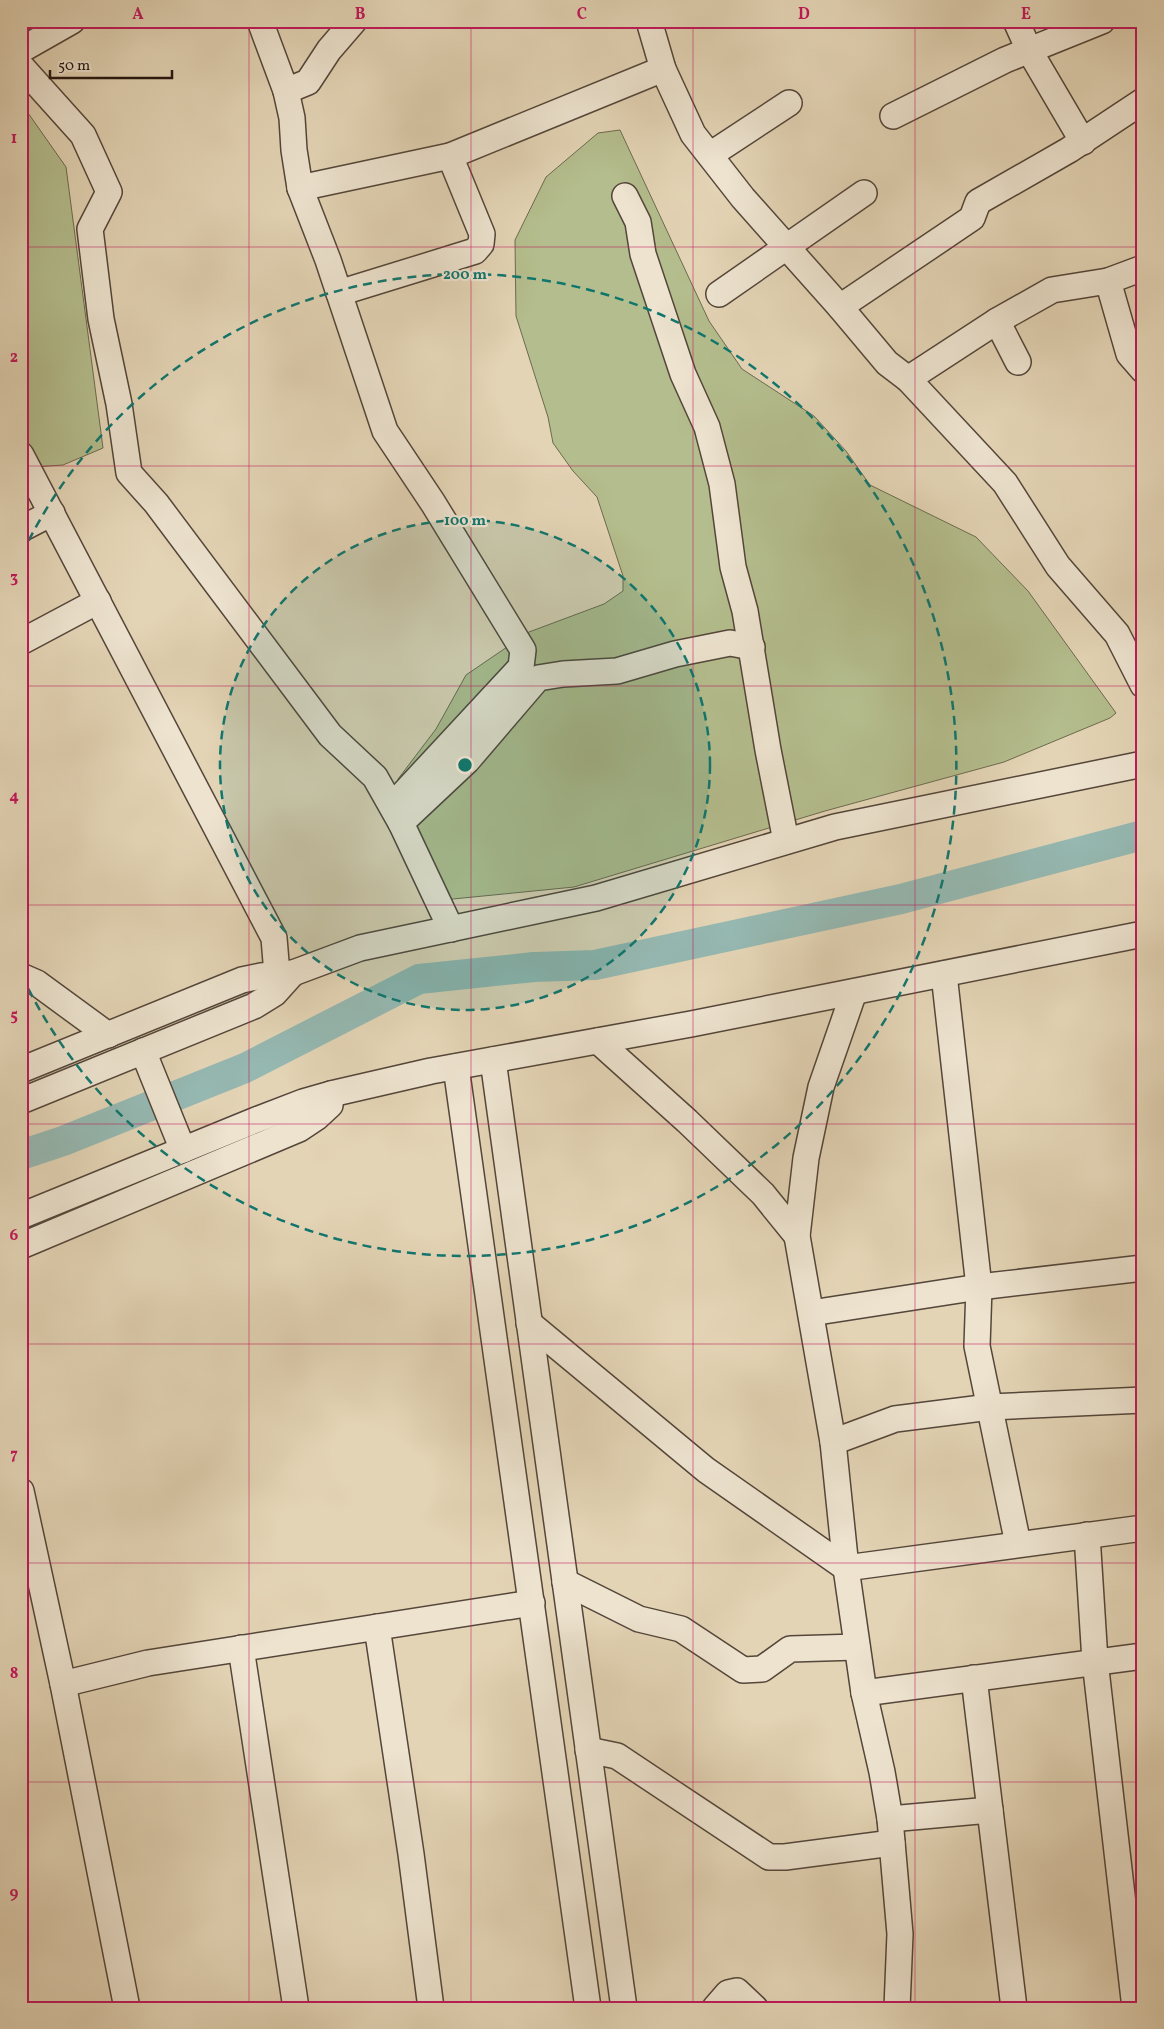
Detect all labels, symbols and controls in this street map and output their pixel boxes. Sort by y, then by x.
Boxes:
text: A [132,4,144,26]
text: B [355,4,366,26]
text: C [577,4,587,26]
text: D [798,4,810,26]
text: E [1021,4,1031,26]
scale bar [50,48,172,80]
text: 50 m [58,56,90,77]
text: 1 [11,128,17,150]
text: 200 m [443,265,487,286]
text: 2 [10,347,18,369]
text: 100 m [444,511,487,532]
text: 3 [10,567,18,589]
centre of rings [456,756,474,774]
text: 4 [9,786,19,808]
text: 5 [10,1005,18,1027]
text: 6 [10,1225,19,1247]
text: 7 [10,1444,18,1466]
text: 8 [10,1663,18,1685]
text: 9 [10,1883,19,1905]

